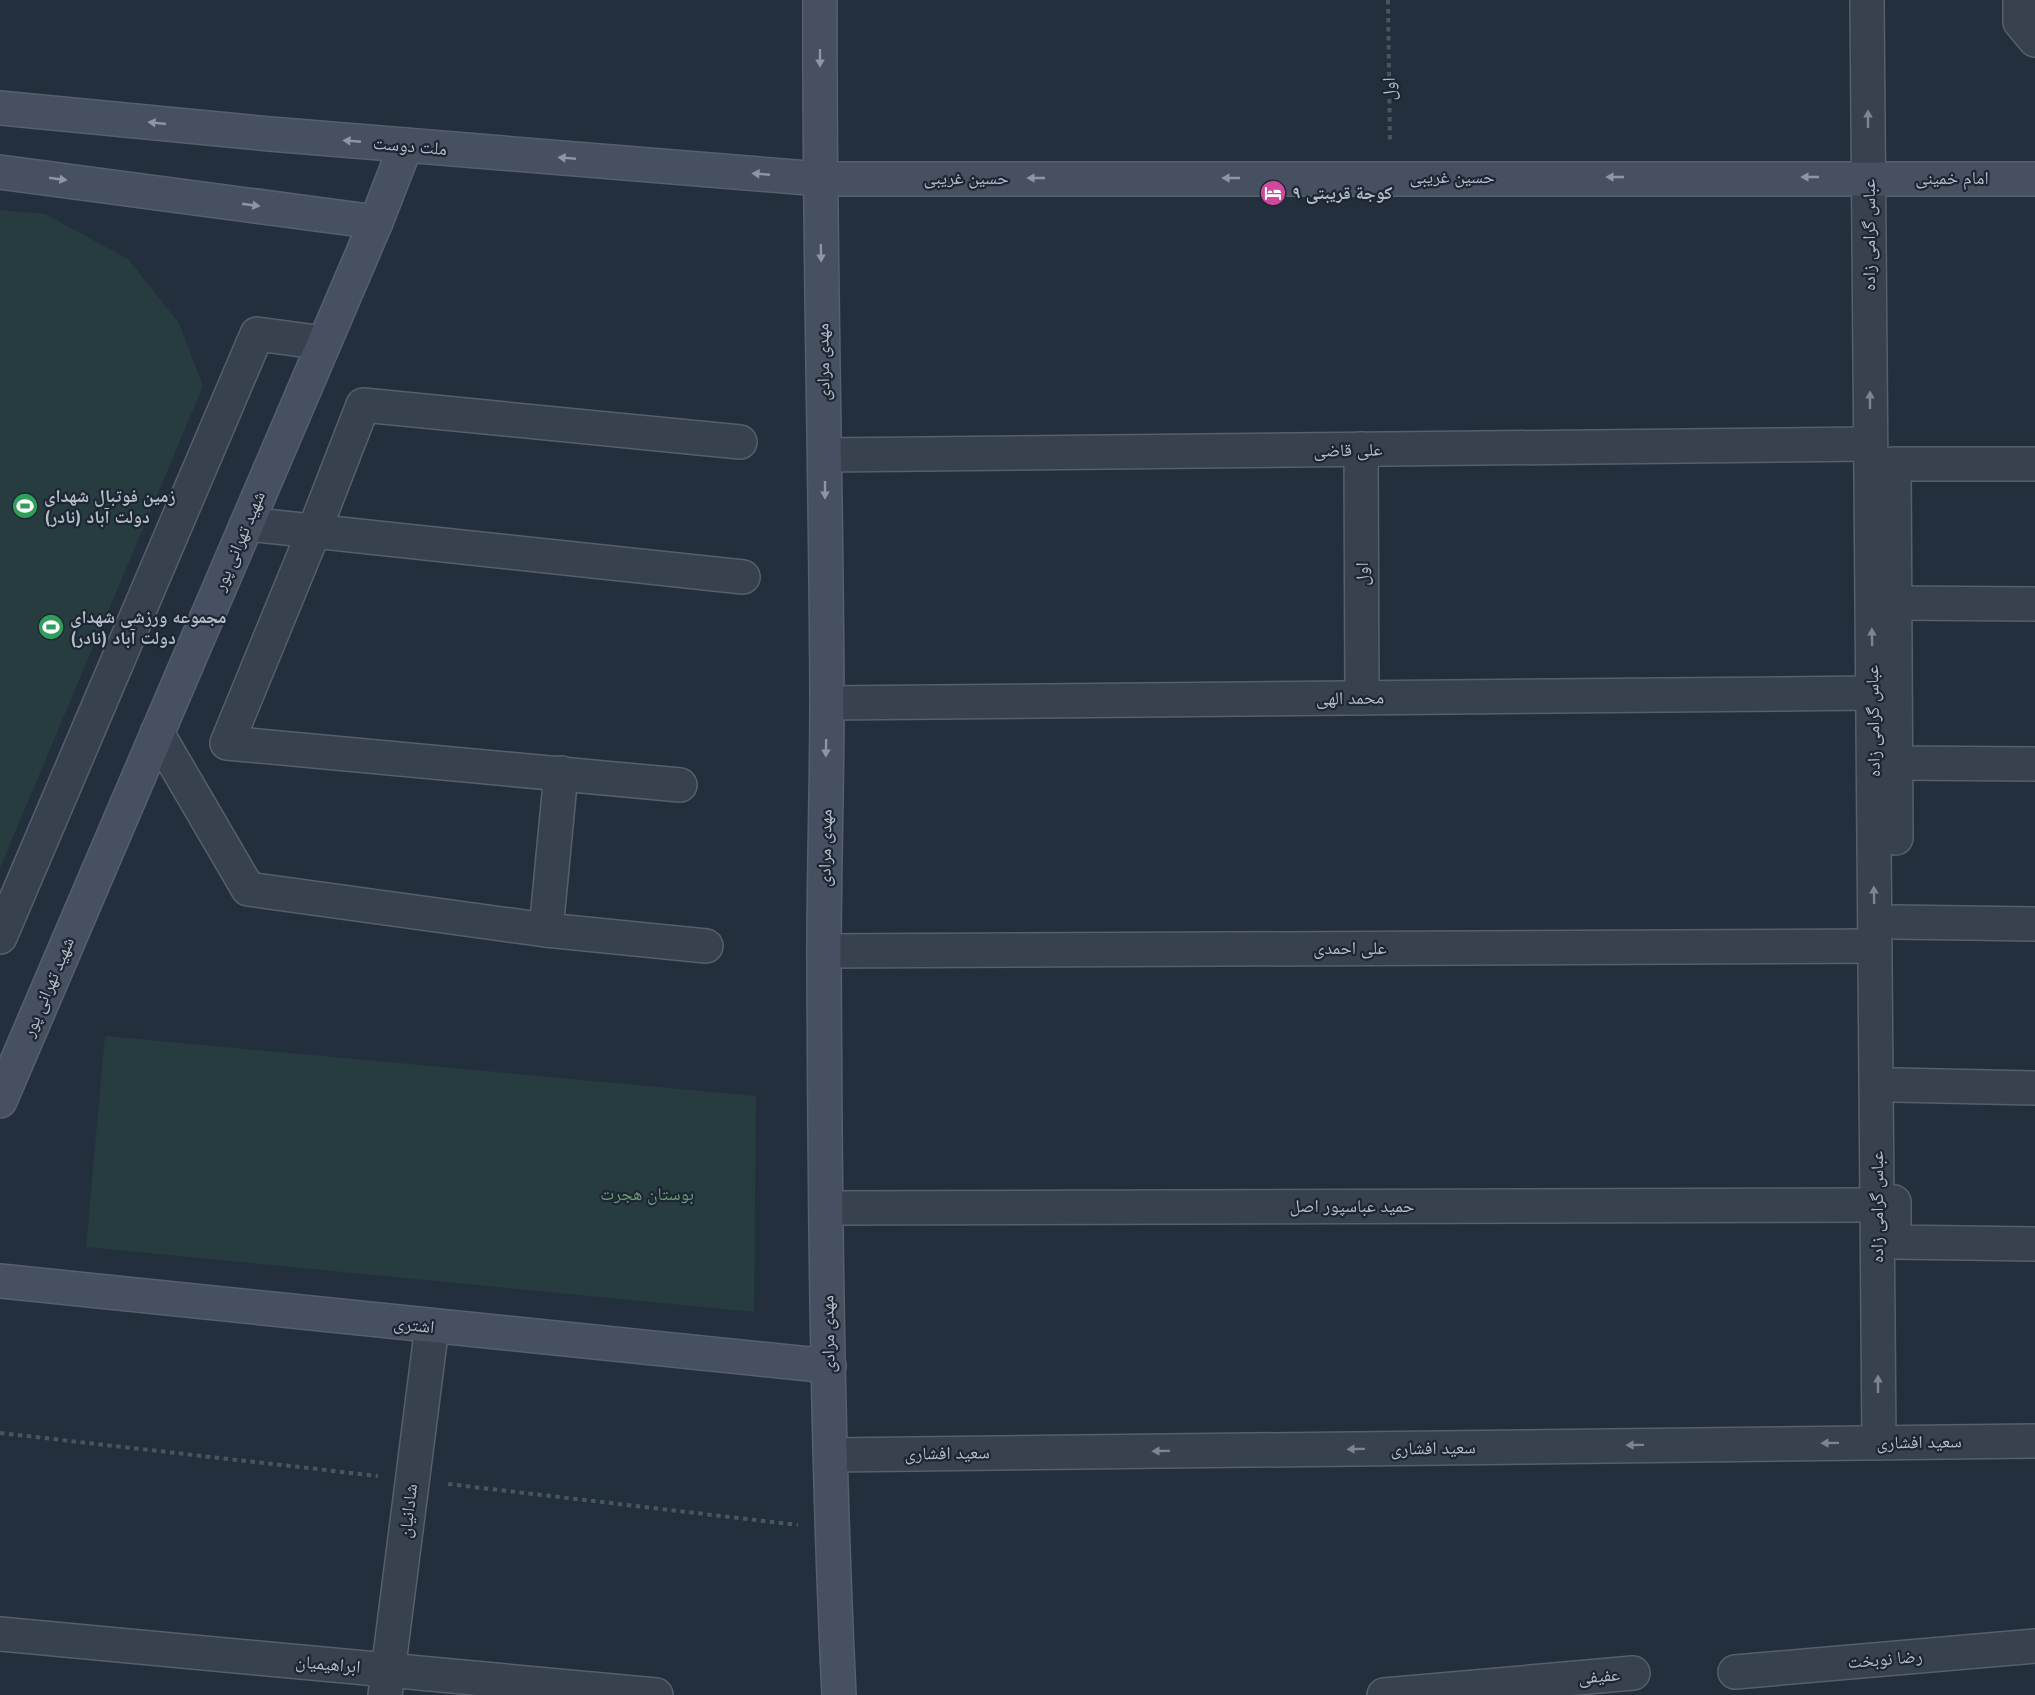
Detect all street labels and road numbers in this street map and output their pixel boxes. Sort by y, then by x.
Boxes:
street label: اول [1377,77,1401,101]
street label: ملت دوست [372,131,448,161]
street label: حسین غریبی [1409,165,1495,189]
street label: حسین غریبی [923,166,1009,190]
street label: امام خمینی [1915,166,1989,190]
street label: عباس گرامی زاده [1857,179,1881,291]
street label: مهدی مرادی [810,323,836,401]
street label: علی قاضی [1313,437,1383,463]
street label: شهید تهرانی پور [207,487,271,596]
street label: اول [1350,562,1374,586]
street label: عباس گرامی زاده [1860,665,1886,777]
street label: محمد الهی [1316,685,1384,711]
street label: مهدی مرادی [812,809,838,887]
street label: شهید تهرانی پور [16,933,80,1042]
street label: علی احمدی [1313,936,1387,960]
street label: عباس گرامی زاده [1865,1151,1889,1263]
street label: حمید عباسپور اصل [1290,1194,1414,1218]
street label: مهدی مرادی [815,1295,841,1373]
street label: اشتری [392,1311,436,1339]
street label: سعید افشاری [1876,1429,1962,1455]
street label: سعید افشاری [1390,1435,1476,1461]
street label: سعید افشاری [904,1440,990,1466]
street label: شادانیان [393,1482,423,1540]
street label: رضا نوبخت [1846,1644,1924,1674]
street label: ابراهیمیان [294,1649,362,1679]
street label: عفیفی [1577,1662,1621,1690]

